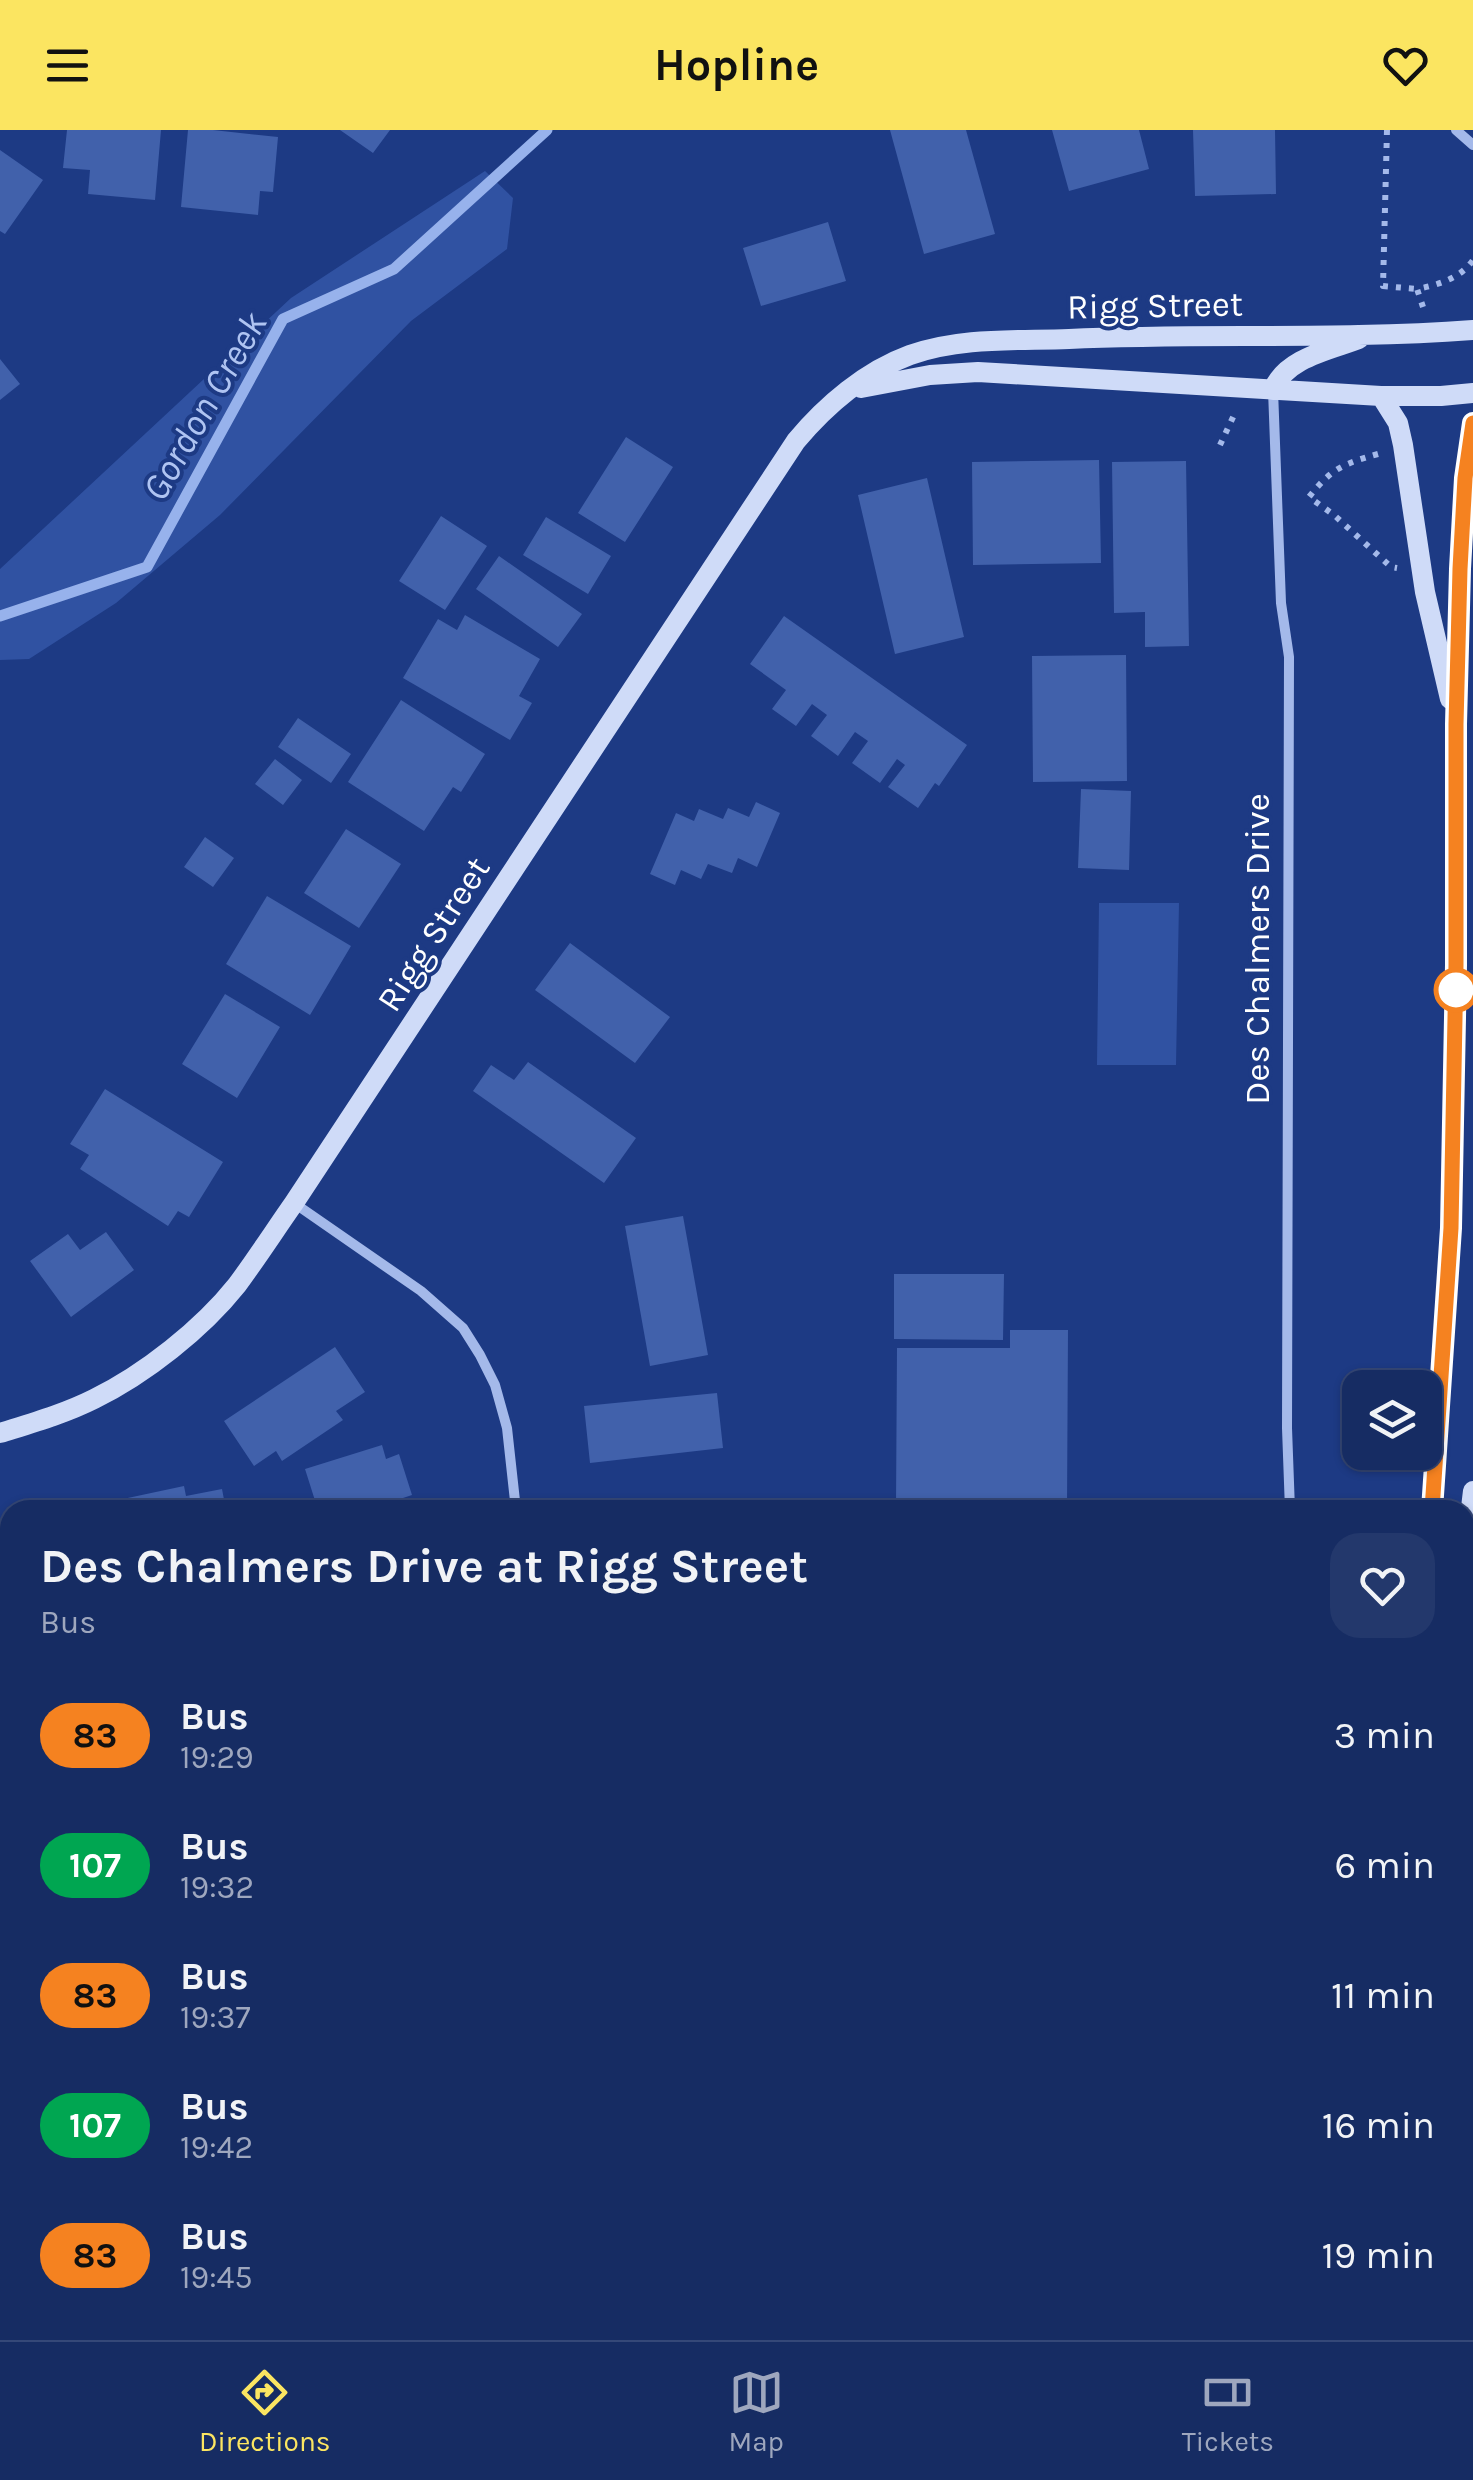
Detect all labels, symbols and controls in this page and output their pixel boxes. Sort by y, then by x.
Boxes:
icon: menu [40,38,95,93]
icon: heart [1378,38,1433,93]
text: Hopline [654,39,819,91]
street label: Rigg Street [1067,283,1243,328]
water label: Gordon Creek [132,303,277,508]
street label: Des Chalmers Drive [1237,793,1278,1105]
street label: Rigg Street [368,849,498,1019]
unlabelled marker [1435,969,1473,1011]
map controls [1342,1370,1442,1470]
button: layers [1342,1370,1442,1470]
button: heart [1330,1533,1435,1638]
text: Des Chalmers Drive at Rigg Street [40,1538,808,1594]
text: Bus [40,1604,96,1641]
text: Bus [180,1694,249,1739]
text: 3 min [1334,1713,1435,1758]
text: 83 [73,1715,117,1756]
text: 19:29 [180,1739,254,1776]
text: Bus [180,1824,249,1869]
text: 6 min [1334,1843,1435,1888]
text: 107 [69,1845,121,1886]
text: 19:32 [180,1869,254,1906]
text: Bus [180,1954,249,1999]
text: 11 min [1331,1973,1435,2018]
text: 83 [73,1975,117,2016]
text: 19:37 [180,1999,250,2036]
text: Bus [180,2084,249,2129]
text: 16 min [1322,2103,1435,2148]
text: 107 [69,2105,121,2146]
text: 19:42 [180,2129,253,2166]
text: Bus [180,2214,249,2259]
text: 19 min [1322,2233,1435,2278]
text: 83 [73,2235,117,2276]
text: 19:45 [180,2259,252,2296]
tab: Directions [199,2365,331,2458]
tab: Map [728,2365,784,2458]
tab: Tickets [1182,2365,1274,2458]

